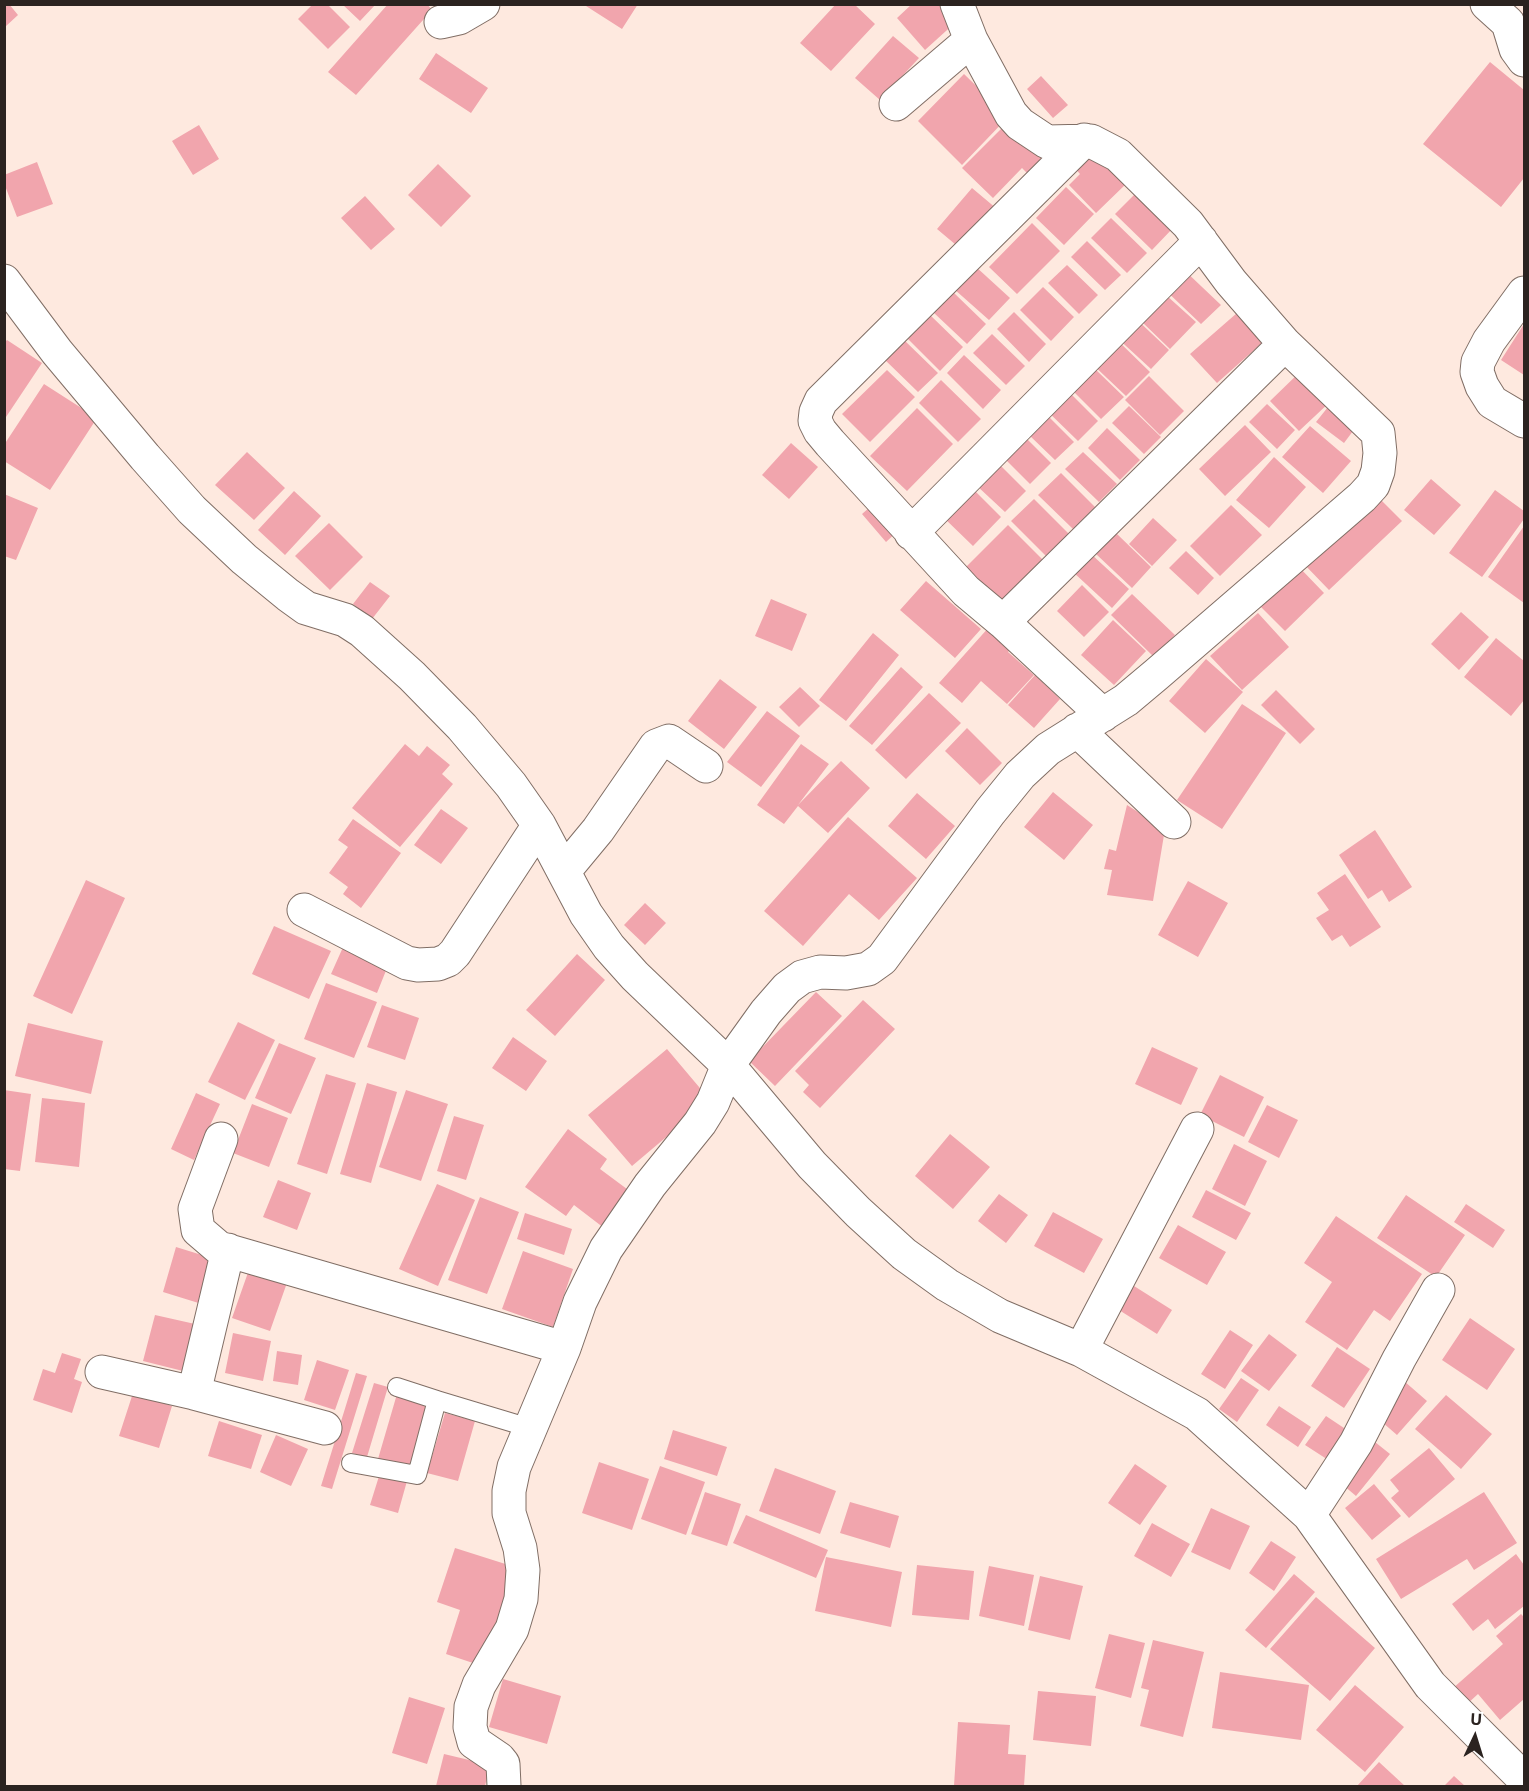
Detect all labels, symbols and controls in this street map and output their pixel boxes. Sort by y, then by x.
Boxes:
north arrow [1445,1707,1505,1767]
text: U [1469,1708,1483,1730]

